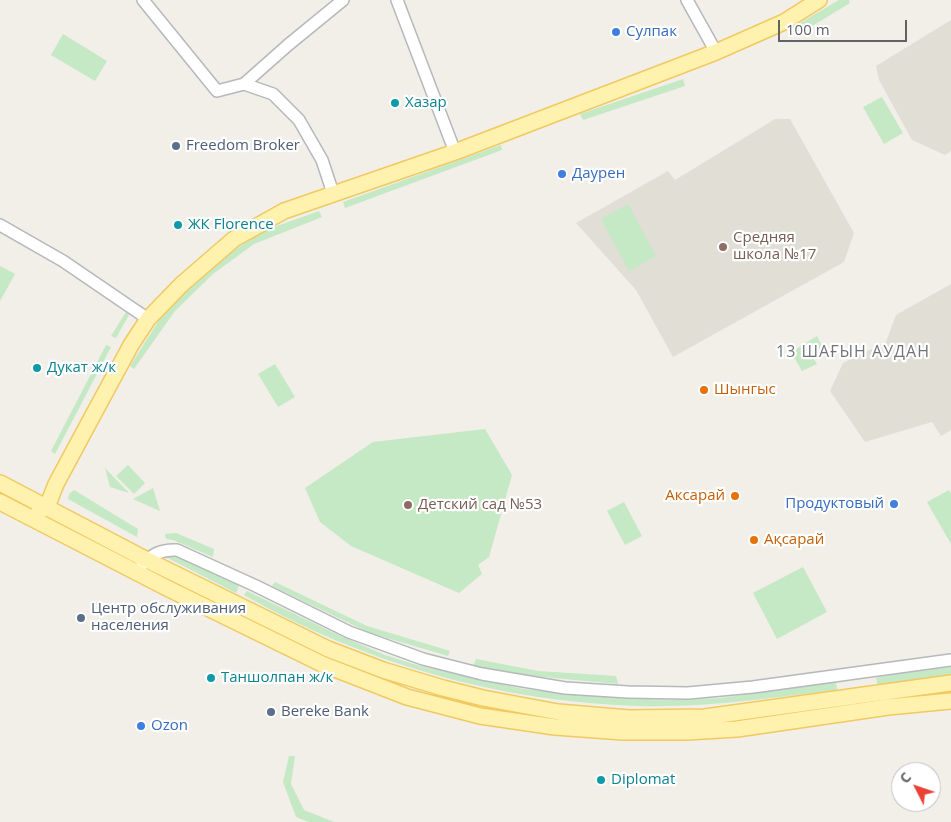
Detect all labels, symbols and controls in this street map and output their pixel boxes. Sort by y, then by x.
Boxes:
scale bar [781,10,910,42]
text: 100 m [786,19,830,39]
place label: Сулпак [626,23,677,41]
marker: Сулпак [610,26,622,38]
place label: Хазар [405,94,447,112]
marker: Хазар [389,97,401,109]
place label: Freedom Broker [186,137,300,155]
marker: Freedom Broker [170,140,182,152]
place label: Даурен [572,165,625,183]
marker: Даурен [556,168,568,180]
place label: ЖК Florence [188,216,274,234]
marker: ЖК Florence [172,219,184,231]
place label: Средняя школа №17 [733,229,816,264]
marker: Средняя школа №17 [717,241,729,253]
district label: 13 ШАҒЫН АУДАН [774,342,932,362]
place label: Дукат ж/к [47,359,116,377]
marker: Дукат ж/к [31,362,43,374]
place label: Шынгыс [714,381,776,399]
marker: Шынгыс [698,384,710,396]
place label: Аксарай [665,487,725,505]
marker: Аксарай [729,490,741,502]
place label: Продуктовый [785,495,884,513]
place label: Детский сад №53 [418,496,542,514]
marker: Продуктовый [888,498,900,510]
marker: Детский сад №53 [402,499,414,511]
place label: Ақсарай [764,531,824,549]
marker: Ақсарай [748,534,760,546]
place label: Центр обслуживания населения [91,600,246,635]
marker: Центр обслуживания населения [75,612,87,624]
place label: Таншолпан ж/к [221,669,333,687]
marker: Таншолпан ж/к [205,672,217,684]
place label: Bereke Bank [281,703,369,721]
marker: Bereke Bank [265,706,277,718]
place label: Ozon [151,717,188,735]
marker: Ozon [135,720,147,732]
north arrow [891,762,941,812]
text: С [895,768,915,787]
place label: Diplomat [611,771,675,789]
marker: Diplomat [595,774,607,786]

